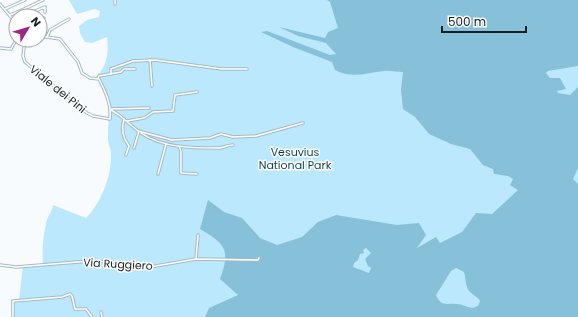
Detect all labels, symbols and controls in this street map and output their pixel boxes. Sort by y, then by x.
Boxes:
north arrow [8,8,48,48]
scale bar [442,8,526,34]
text: 500 m [448,13,486,30]
text: N [27,14,45,30]
street label: Viale dei Pini [26,61,90,117]
park label: Vesuvius National Park [259,144,332,173]
street label: Via Ruggiero [83,254,153,274]

